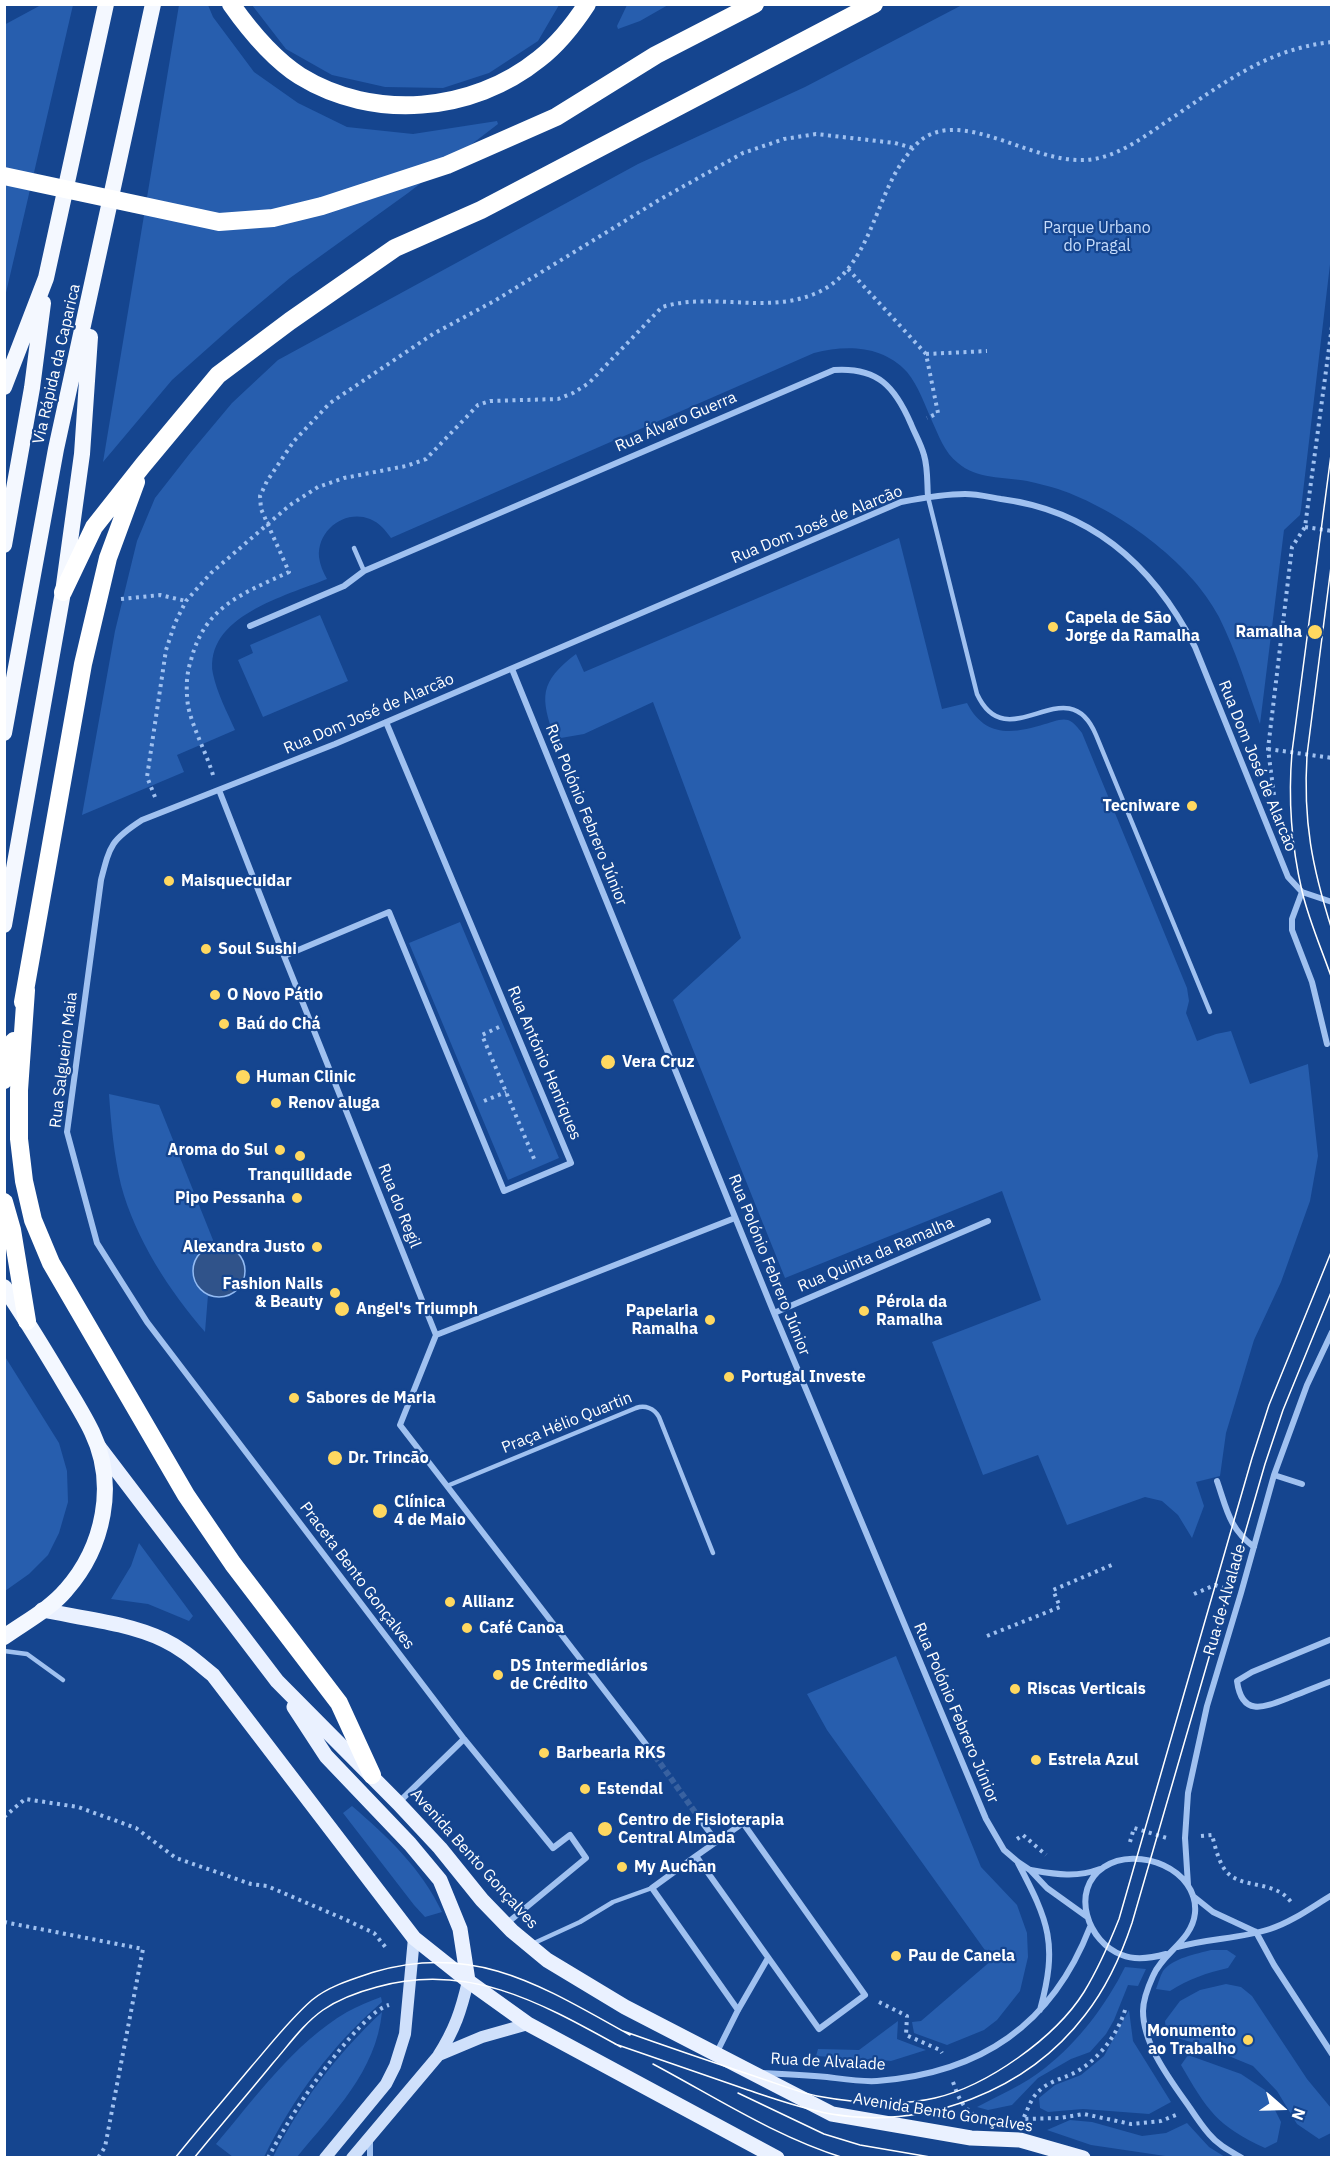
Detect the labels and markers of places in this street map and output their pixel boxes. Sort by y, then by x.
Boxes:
place label: Capela de São Jorge da Ramalha [1065,608,1200,646]
marker: Capela de São Jorge da Ramalha [1046,620,1060,634]
place label: Ramalha [1235,622,1302,642]
marker: Ramalha [1306,623,1324,641]
place label: Tecniware [1103,796,1180,816]
marker: Tecniware [1185,799,1199,813]
place label: Maisquecuidar [181,871,292,891]
marker: Maisquecuidar [162,874,176,888]
place label: Soul Sushi [218,939,297,959]
marker: Soul Sushi [199,942,213,956]
place label: O Novo Pátio [227,985,323,1005]
marker: O Novo Pátio [208,988,222,1002]
place label: Baú do Chá [236,1014,321,1034]
marker: Baú do Chá [217,1017,231,1031]
place label: Vera Cruz [622,1052,695,1072]
marker: Vera Cruz [599,1053,617,1071]
place label: Human Clinic [256,1067,356,1087]
marker: Human Clinic [234,1068,252,1086]
place label: Renov aluga [288,1093,380,1113]
marker: Renov aluga [269,1096,283,1110]
place label: Aroma do Sul [168,1140,268,1160]
marker: Aroma do Sul [273,1143,287,1157]
marker: Tranquilidade [293,1149,307,1163]
place label: Tranquilidade [248,1165,352,1185]
place label: Pipo Pessanha [175,1188,285,1208]
marker: Pipo Pessanha [290,1191,304,1205]
place label: Alexandra Justo [183,1237,305,1257]
marker: Alexandra Justo [310,1240,324,1254]
place label: Fashion Nails & Beauty [222,1274,323,1312]
marker: Fashion Nails & Beauty [328,1286,342,1300]
place label: Pérola da Ramalha [876,1292,947,1330]
place label: Angel's Triumph [356,1299,478,1319]
marker: Angel's Triumph [333,1300,351,1318]
place label: Papelaria Ramalha [626,1301,698,1339]
marker: Pérola da Ramalha [857,1304,871,1318]
marker: Papelaria Ramalha [703,1313,717,1327]
place label: Portugal Investe [741,1367,866,1387]
marker: Portugal Investe [722,1370,736,1384]
place label: Sabores de Maria [306,1388,436,1408]
marker: Sabores de Maria [287,1391,301,1405]
place label: Dr. Trincão [348,1448,429,1468]
marker: Dr. Trincão [326,1449,344,1467]
place label: Clínica 4 de Maio [394,1492,466,1530]
marker: Clínica 4 de Maio [371,1502,389,1520]
place label: Allianz [462,1592,514,1612]
marker: Allianz [443,1595,457,1609]
place label: Café Canoa [479,1618,564,1638]
marker: Café Canoa [460,1621,474,1635]
place label: DS Intermediários de Crédito [510,1656,648,1694]
marker: DS Intermediários de Crédito [491,1668,505,1682]
place label: Riscas Verticais [1027,1679,1146,1699]
marker: Riscas Verticais [1008,1682,1022,1696]
place label: Barbearia RKS [556,1743,666,1763]
marker: Barbearia RKS [537,1746,551,1760]
place label: Estrela Azul [1048,1750,1139,1770]
marker: Estrela Azul [1029,1753,1043,1767]
place label: Estendal [597,1779,663,1799]
marker: Estendal [578,1782,592,1796]
place label: Centro de Fisioterapia Central Almada [618,1810,784,1848]
marker: Centro de Fisioterapia Central Almada [596,1820,614,1838]
place label: My Auchan [634,1857,716,1877]
marker: My Auchan [615,1860,629,1874]
place label: Pau de Canela [908,1946,1015,1966]
marker: Pau de Canela [889,1949,903,1963]
place label: Monumento ao Trabalho [1147,2021,1236,2059]
marker: Monumento ao Trabalho [1241,2033,1255,2047]

